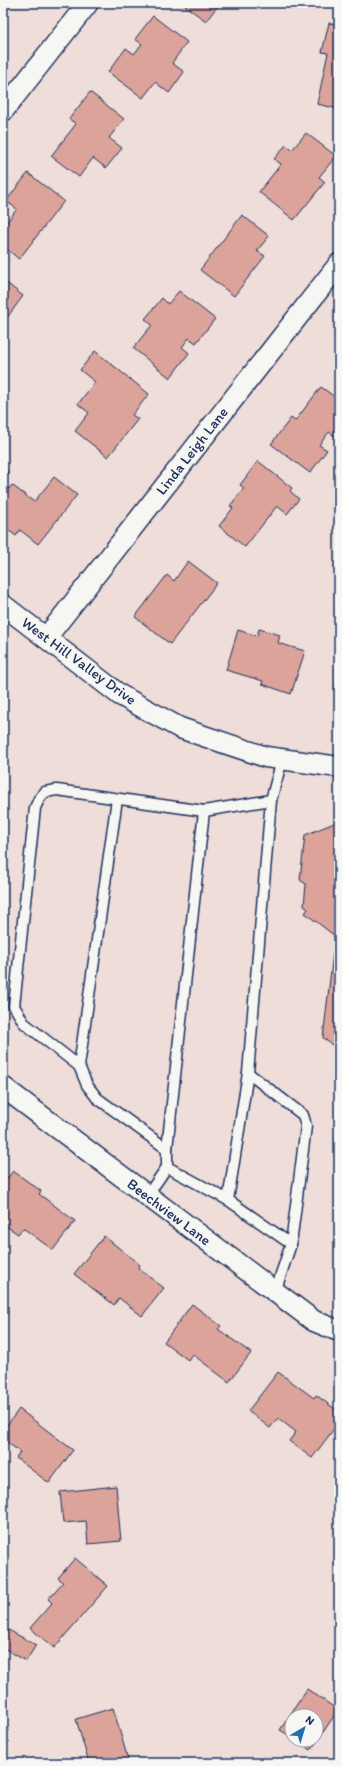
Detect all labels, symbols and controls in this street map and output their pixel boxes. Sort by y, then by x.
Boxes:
street label: Linda Leigh Lane [152,403,232,499]
street label: West Hill Valley Drive [18,613,140,709]
street label: Beechview Lane [124,1175,214,1249]
north arrow [284,1708,324,1748]
text: N [303,1713,317,1728]

